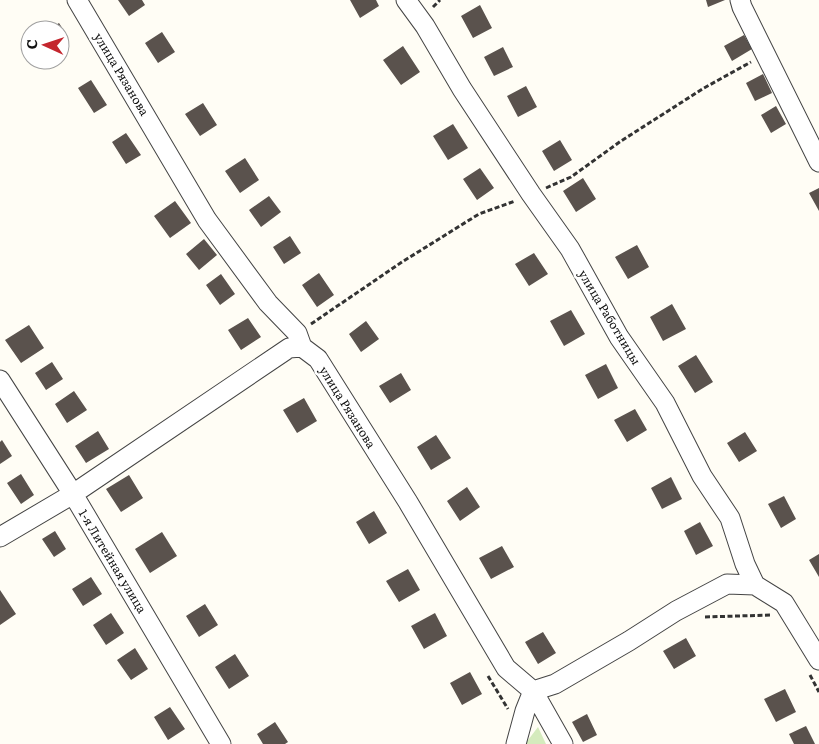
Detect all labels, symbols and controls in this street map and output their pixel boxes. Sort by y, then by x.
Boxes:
north arrow [20,20,70,70]
street label: улица Рязанова [90,29,154,119]
text: С [21,39,41,50]
street label: улица Работницы [575,266,646,368]
street label: улица Рязанова [315,362,381,452]
street label: 1-я Литейная улица [75,506,152,617]

